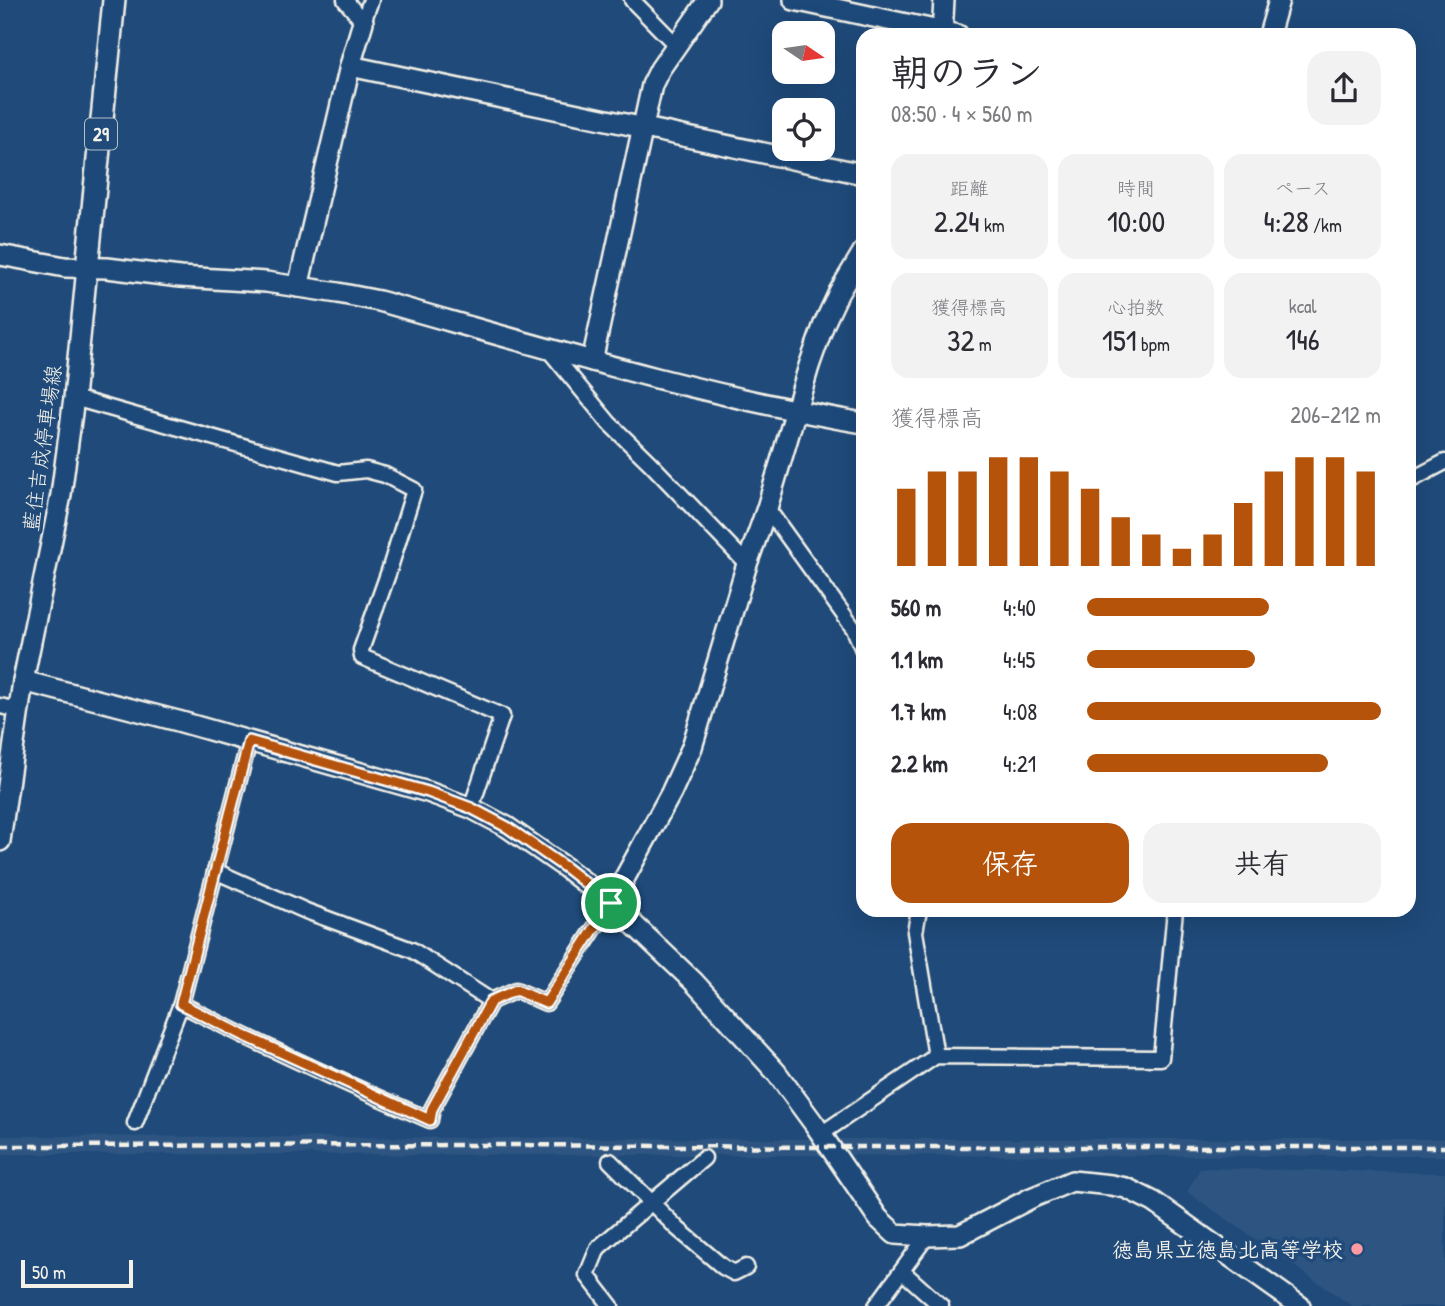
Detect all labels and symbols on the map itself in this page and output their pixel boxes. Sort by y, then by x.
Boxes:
north arrow [772,21,835,84]
road number: 29 [85,118,117,150]
street label: 藍住吉成停車場線 [16,363,68,533]
pin [581,873,641,933]
place label: 徳島県立徳島北高等学校 [1112,1235,1343,1264]
marker: 徳島県立徳島北高等学校 [1349,1241,1365,1257]
scale bar [21,1257,133,1289]

